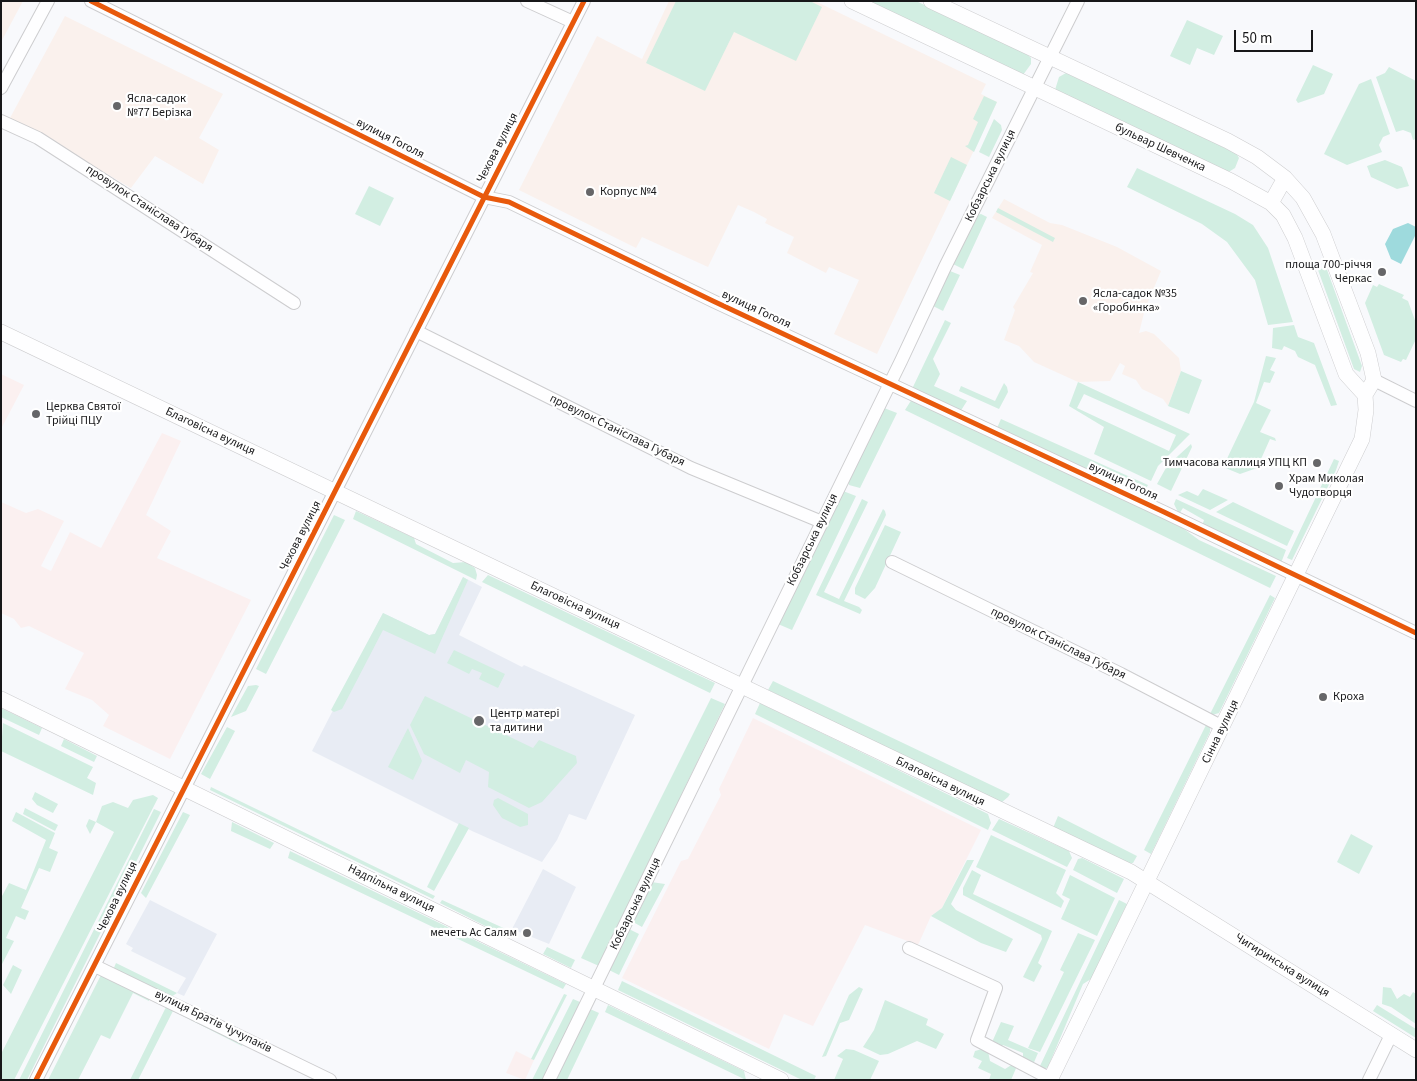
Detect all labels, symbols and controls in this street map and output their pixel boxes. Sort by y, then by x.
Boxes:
scale bar [1237,20,1316,52]
text: 50 m [1242,28,1272,49]
place label: Ясла-садок №77 Берізка [127,92,192,120]
marker: Ясла-садок №77 Берізка [111,100,123,112]
street label: Чехова вулиця [474,111,522,185]
street label: вулиця Гоголя [353,116,427,162]
street label: бульвар Шевченка [1112,121,1208,175]
street label: Кобзарська вулиця [962,127,1020,225]
street label: провулок Станіслава Губаря [83,162,215,256]
place label: Корпус №4 [600,185,657,199]
marker: Корпус №4 [584,186,596,198]
place label: площа 700-річчя Черкас [1285,258,1372,286]
marker: площа 700-річчя Черкас [1376,266,1388,278]
place label: Ясла-садок №35 «Горобинка» [1093,287,1177,315]
street label: вулиця Гоголя [719,288,793,332]
marker: Ясла-садок №35 «Горобинка» [1077,295,1089,307]
street label: провулок Станіслава Губаря [547,392,687,470]
place label: Церква Святої Трійці ПЦУ [46,400,121,428]
street label: Благовісна вулиця [163,405,257,459]
marker: Церква Святої Трійці ПЦУ [30,408,42,420]
place label: Тимчасова каплиця УПЦ КП [1163,456,1307,470]
marker: Тимчасова каплиця УПЦ КП [1311,457,1323,469]
street label: вулиця Гоголя [1086,460,1160,504]
place label: Храм Миколая Чудотворця [1289,472,1364,500]
marker: Храм Миколая Чудотворця [1273,480,1285,492]
street label: Кобзарська вулиця [784,491,842,589]
street label: Чехова вулиця [277,499,325,573]
street label: Благовісна вулиця [528,579,622,633]
street label: провулок Станіслава Губаря [988,605,1128,683]
place label: Кроха [1333,690,1364,704]
marker: Кроха [1317,691,1329,703]
street label: Сінна вулиця [1199,698,1243,766]
place label: Центр матері та дитини [490,707,559,735]
marker: Центр матері та дитини [472,714,486,728]
street label: Благовісна вулиця [893,754,987,810]
street label: Кобзарська вулиця [607,855,665,953]
street label: Чехова вулиця [95,859,141,935]
street label: Надпільна вулиця [345,862,437,916]
place label: мечеть Ас Салям [430,926,517,940]
marker: мечеть Ас Салям [521,927,533,939]
street label: Чигиринська вулиця [1232,931,1332,1001]
street label: вулиця Братів Чучупаків [152,987,274,1057]

